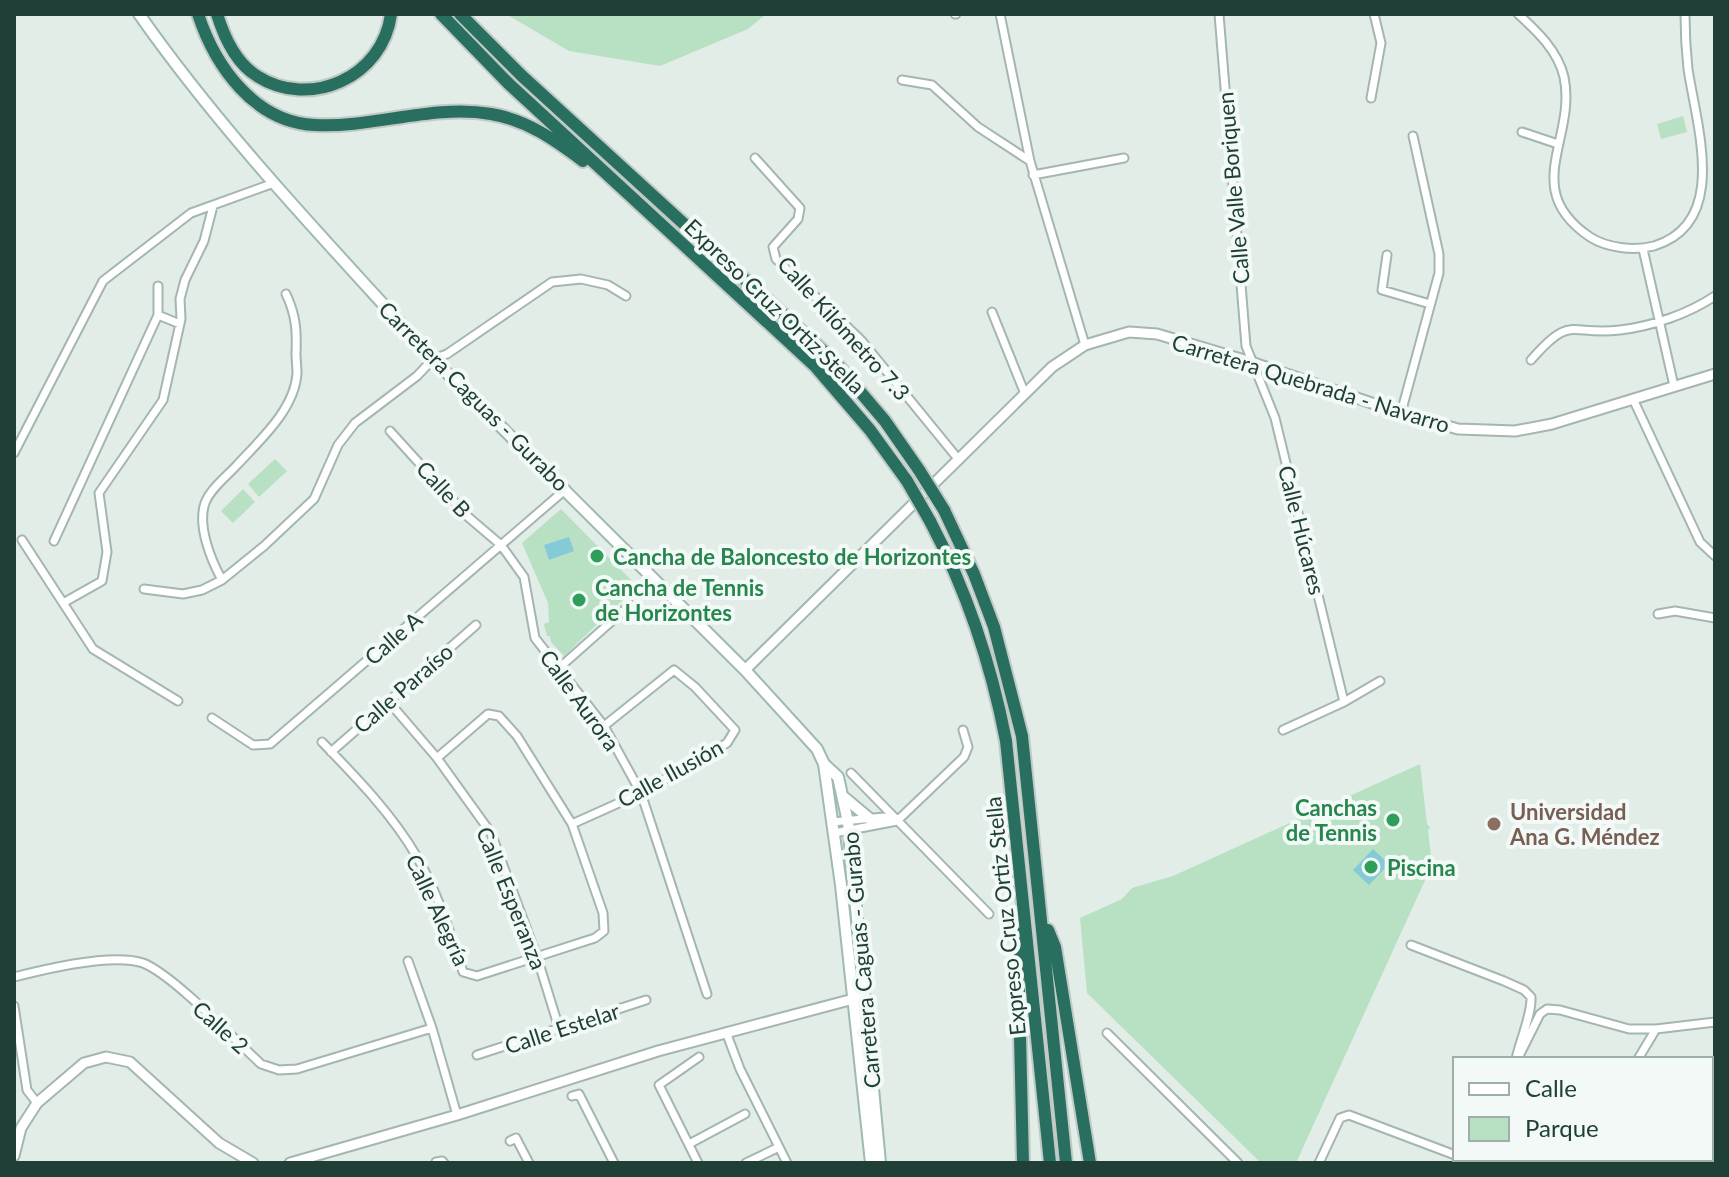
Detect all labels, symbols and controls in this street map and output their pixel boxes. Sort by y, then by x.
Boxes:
street label: Calle Valle Boriquen [1211,91,1255,285]
street label: Expreso Cruz Ortiz Stella [679,213,871,399]
street label: Calle Kilómetro 7.3 [772,250,916,406]
street label: Carretera Caguas - Gurabo [373,295,575,497]
street label: Carretera Quebrada - Navarro [1169,328,1453,438]
street label: Calle B [411,455,477,523]
street label: Calle Húcares [1273,463,1331,597]
place label: Cancha de Baloncesto de Horizontes [613,543,971,570]
marker: Cancha de Baloncesto de Horizontes [588,547,606,565]
place label: Cancha de Tennis de Horizontes [595,574,764,626]
marker: Cancha de Tennis de Horizontes [570,591,588,609]
street label: Calle A [359,606,427,670]
street label: Calle Paraíso [348,637,458,739]
street label: Calle Aurora [534,644,626,756]
street label: Calle Ilusión [613,733,727,813]
place label: Canchas de Tennis [1286,794,1377,846]
street label: Expreso Cruz Ortiz Stella [979,795,1031,1037]
place label: Universidad Ana G. Méndez [1509,798,1660,850]
marker: Canchas de Tennis [1384,811,1402,829]
marker: Universidad Ana G. Méndez [1485,815,1503,833]
street label: Calle Esperanza [471,823,553,973]
street label: Carretera Caguas - Gurabo [836,831,886,1089]
street label: Calle Alegría [400,850,476,970]
place label: Piscina [1387,854,1456,881]
marker: Piscina [1362,858,1380,876]
street label: Calle 2 [187,995,255,1059]
street label: Calle Estelar [501,997,623,1059]
legend [1453,1057,1713,1161]
text: Calle [1525,1073,1577,1102]
text: Parque [1525,1113,1599,1142]

